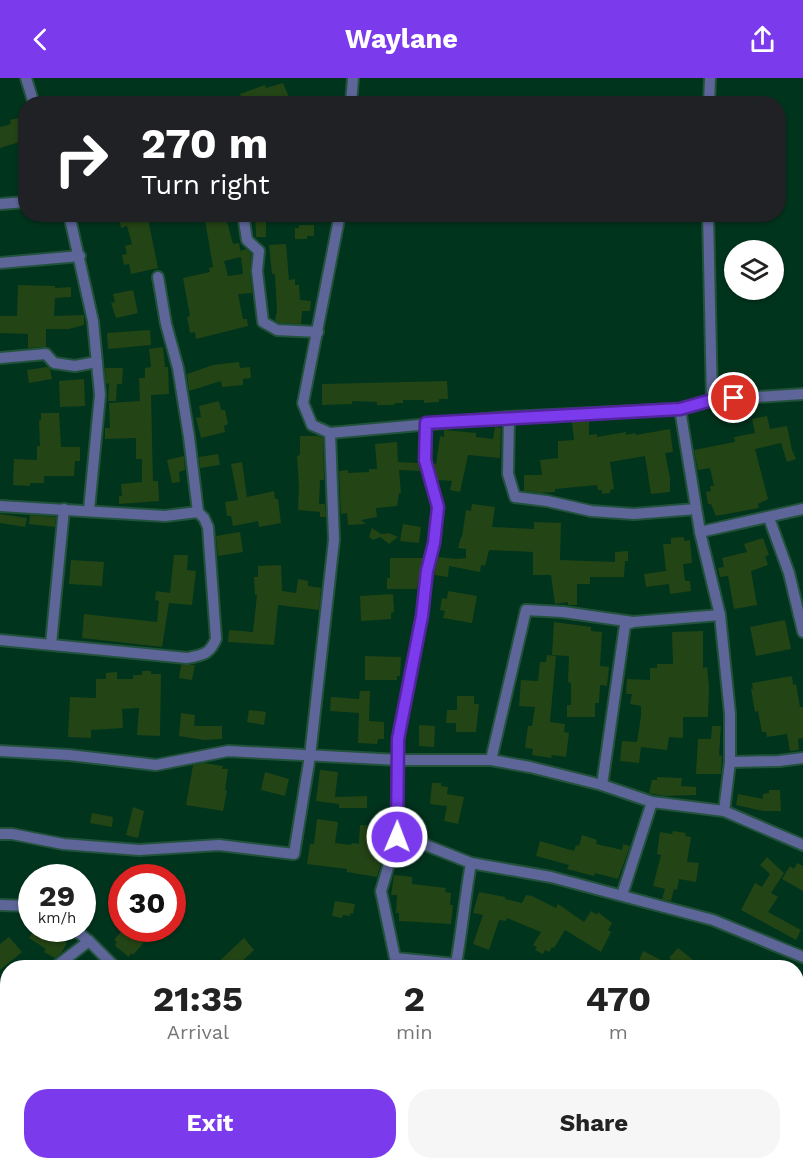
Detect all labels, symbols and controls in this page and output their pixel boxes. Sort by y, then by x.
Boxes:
icon: back [24,23,57,56]
text: Waylane [345,23,458,55]
icon: share [746,23,779,56]
text: 270 m [141,119,268,168]
icon: right [42,120,120,198]
text: Turn right [141,169,270,201]
map controls [724,240,784,300]
button: layers [724,240,784,300]
pin [708,372,759,423]
icon: arrive [717,381,750,414]
position arrow [365,805,429,869]
speed limit sign: 30 [108,864,186,942]
text: 29 [39,878,75,913]
text: km/h [38,909,76,927]
text: 21:35 [153,978,243,1020]
text: 2 [404,978,425,1020]
text: 470 [586,978,651,1020]
text: Arrival [167,1020,229,1044]
text: min [396,1020,433,1044]
text: m [609,1020,628,1044]
button: Exit [24,1089,396,1158]
button: Share [408,1089,780,1158]

